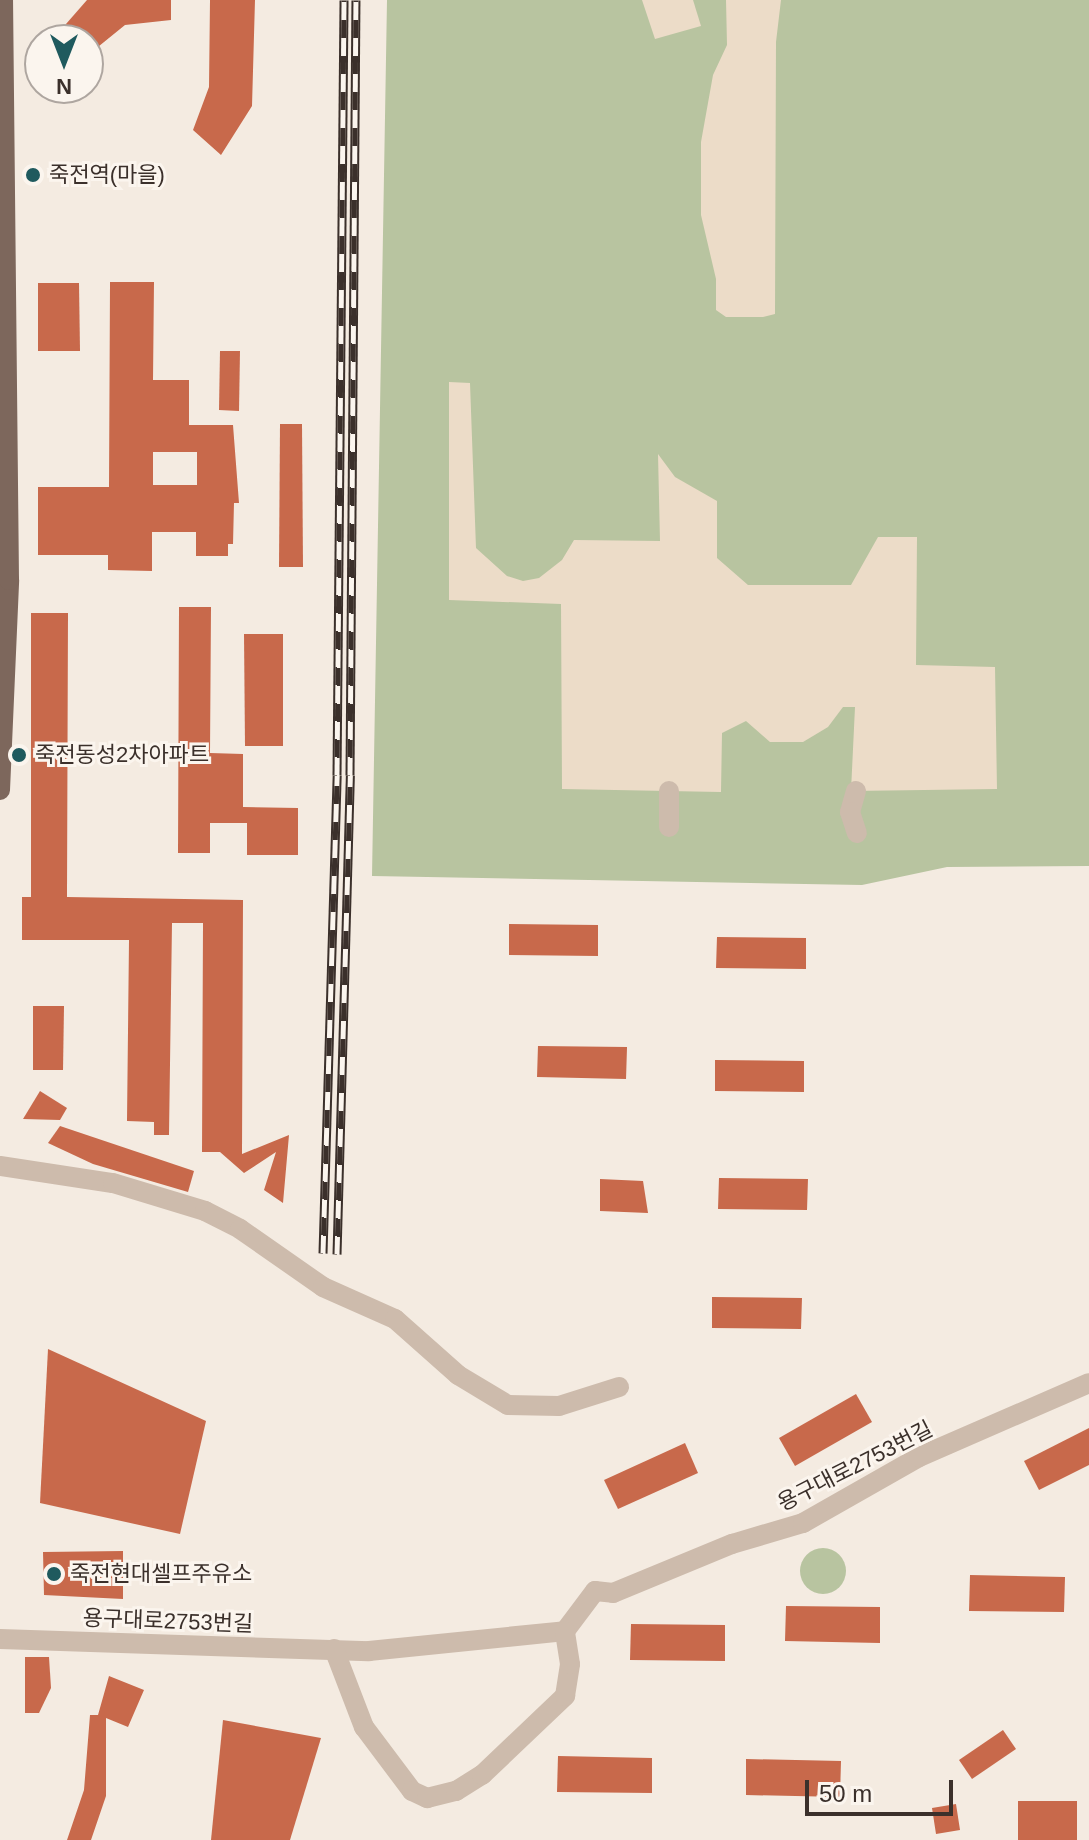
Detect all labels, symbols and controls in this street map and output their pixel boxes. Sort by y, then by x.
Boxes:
north arrow [24,24,104,104]
text: N [56,74,72,99]
place label: 죽전역(마을) [49,162,165,188]
marker: 죽전역(마을) [24,166,42,184]
place label: 죽전동성2차아파트 [35,742,209,768]
marker: 죽전동성2차아파트 [10,746,28,764]
street label: 용구대로2753번길 [773,1416,937,1516]
place label: 죽전현대셀프주유소 [70,1561,252,1587]
marker: 죽전현대셀프주유소 [45,1565,63,1583]
street label: 용구대로2753번길 [82,1605,254,1637]
scale bar [809,1764,957,1814]
text: 50 m [819,1780,872,1807]

